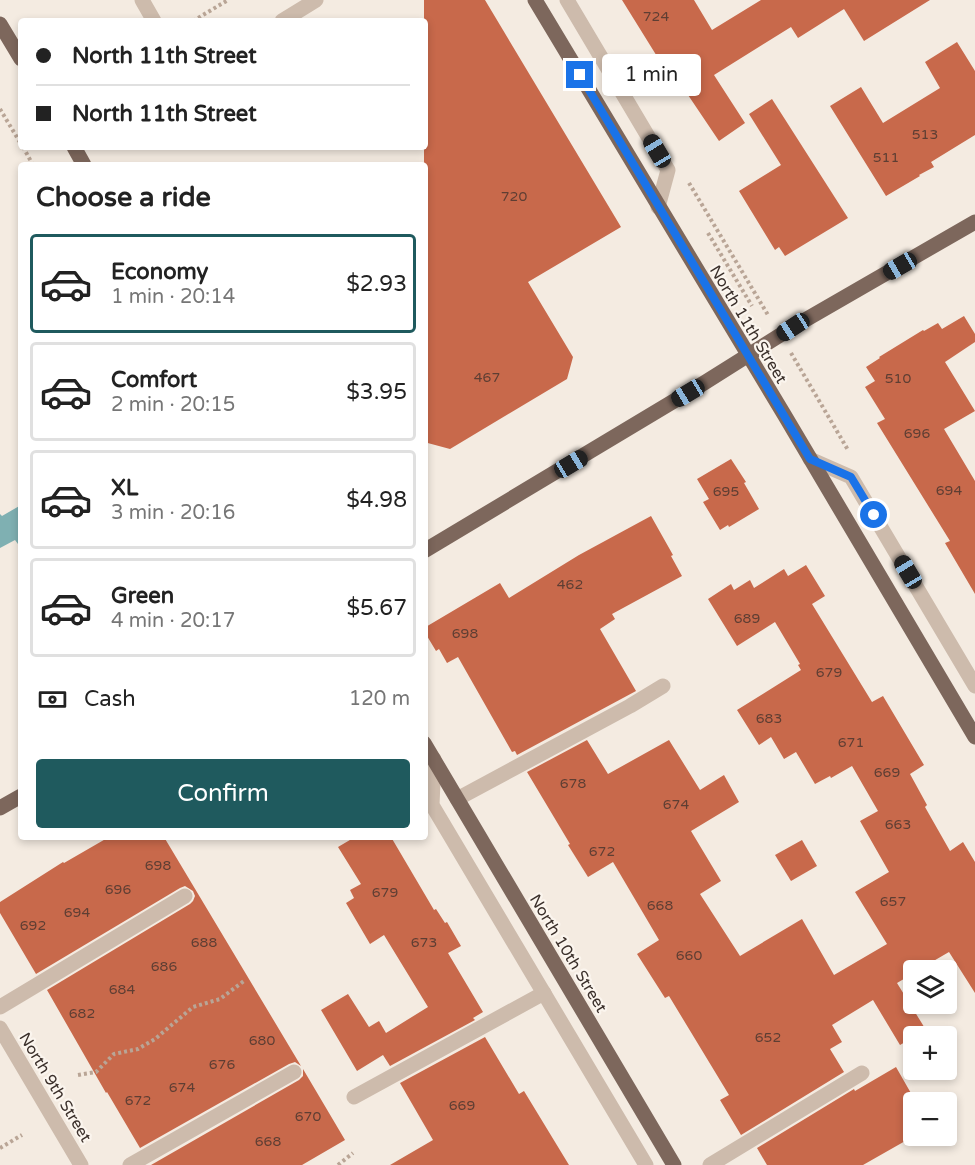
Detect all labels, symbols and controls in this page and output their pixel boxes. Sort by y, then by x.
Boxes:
house number: 724 [643,8,669,25]
text: North 11th Street [72,43,257,69]
callout: 1 min [601,54,700,96]
route end [566,61,593,88]
text: 1 min [625,63,678,87]
text: North 11th Street [72,101,257,127]
house number: 513 [912,126,938,143]
car [640,131,674,171]
house number: 511 [873,149,899,166]
text: Choose a ride [36,181,211,214]
house number: 720 [501,188,527,205]
car [880,249,920,283]
icon: car [39,257,93,311]
text: Economy [111,259,208,285]
street label: North 11th Street [705,262,791,387]
text: $2.93 [346,271,407,297]
text: 1 min · 20:14 [111,285,235,309]
car [773,310,813,344]
icon: car [39,365,93,419]
text: Comfort [111,367,197,393]
house number: 467 [474,369,500,386]
house number: 510 [885,370,911,387]
car [668,376,708,410]
text: $3.95 [346,379,407,405]
text: 2 min · 20:15 [111,393,235,417]
house number: 696 [904,425,930,442]
car [551,447,591,481]
icon: car [39,473,93,527]
text: XL [111,475,138,501]
house number: 694 [936,482,962,499]
house number: 695 [713,483,739,500]
text: $4.98 [346,487,407,513]
text: 3 min · 20:16 [111,501,235,525]
route start [860,501,887,528]
car [891,552,925,592]
house number: 462 [557,576,583,593]
icon: car [39,581,93,635]
text: Green [111,583,174,609]
text: $5.67 [346,595,407,621]
text: 4 min · 20:17 [111,609,235,633]
house number: 689 [734,610,760,627]
house number: 698 [452,625,478,642]
house number: 679 [816,664,842,681]
icon: cash [36,683,69,716]
text: Cash [84,686,136,712]
text: 120 m [349,687,410,711]
house number: 683 [756,710,782,727]
house number: 671 [838,734,864,751]
button: Confirm [36,759,410,828]
house number: 669 [874,764,900,781]
house number: 678 [560,775,586,792]
house number: 674 [663,796,689,813]
house number: 663 [885,816,911,833]
house number: 672 [589,843,615,860]
house number: 698 [145,857,171,874]
house number: 696 [105,881,131,898]
house number: 679 [372,884,398,901]
street label: North 10th Street [525,891,611,1016]
house number: 657 [880,893,906,910]
house number: 668 [647,897,673,914]
house number: 694 [64,904,90,921]
house number: 692 [20,917,46,934]
house number: 688 [191,934,217,951]
house number: 673 [411,934,437,951]
house number: 660 [676,947,702,964]
house number: 686 [151,958,177,975]
map controls [903,960,957,1146]
button: layers [903,960,957,1014]
house number: 684 [109,981,135,998]
house number: 682 [69,1005,95,1022]
button: + [903,1026,957,1080]
street label: North 9th Street [15,1029,96,1146]
house number: 652 [755,1029,781,1046]
house number: 680 [249,1032,275,1049]
house number: 676 [209,1056,235,1073]
house number: 674 [169,1079,195,1096]
house number: 672 [125,1092,151,1109]
button: − [903,1092,957,1146]
house number: 669 [449,1097,475,1114]
house number: 670 [295,1108,321,1125]
house number: 668 [255,1133,281,1150]

